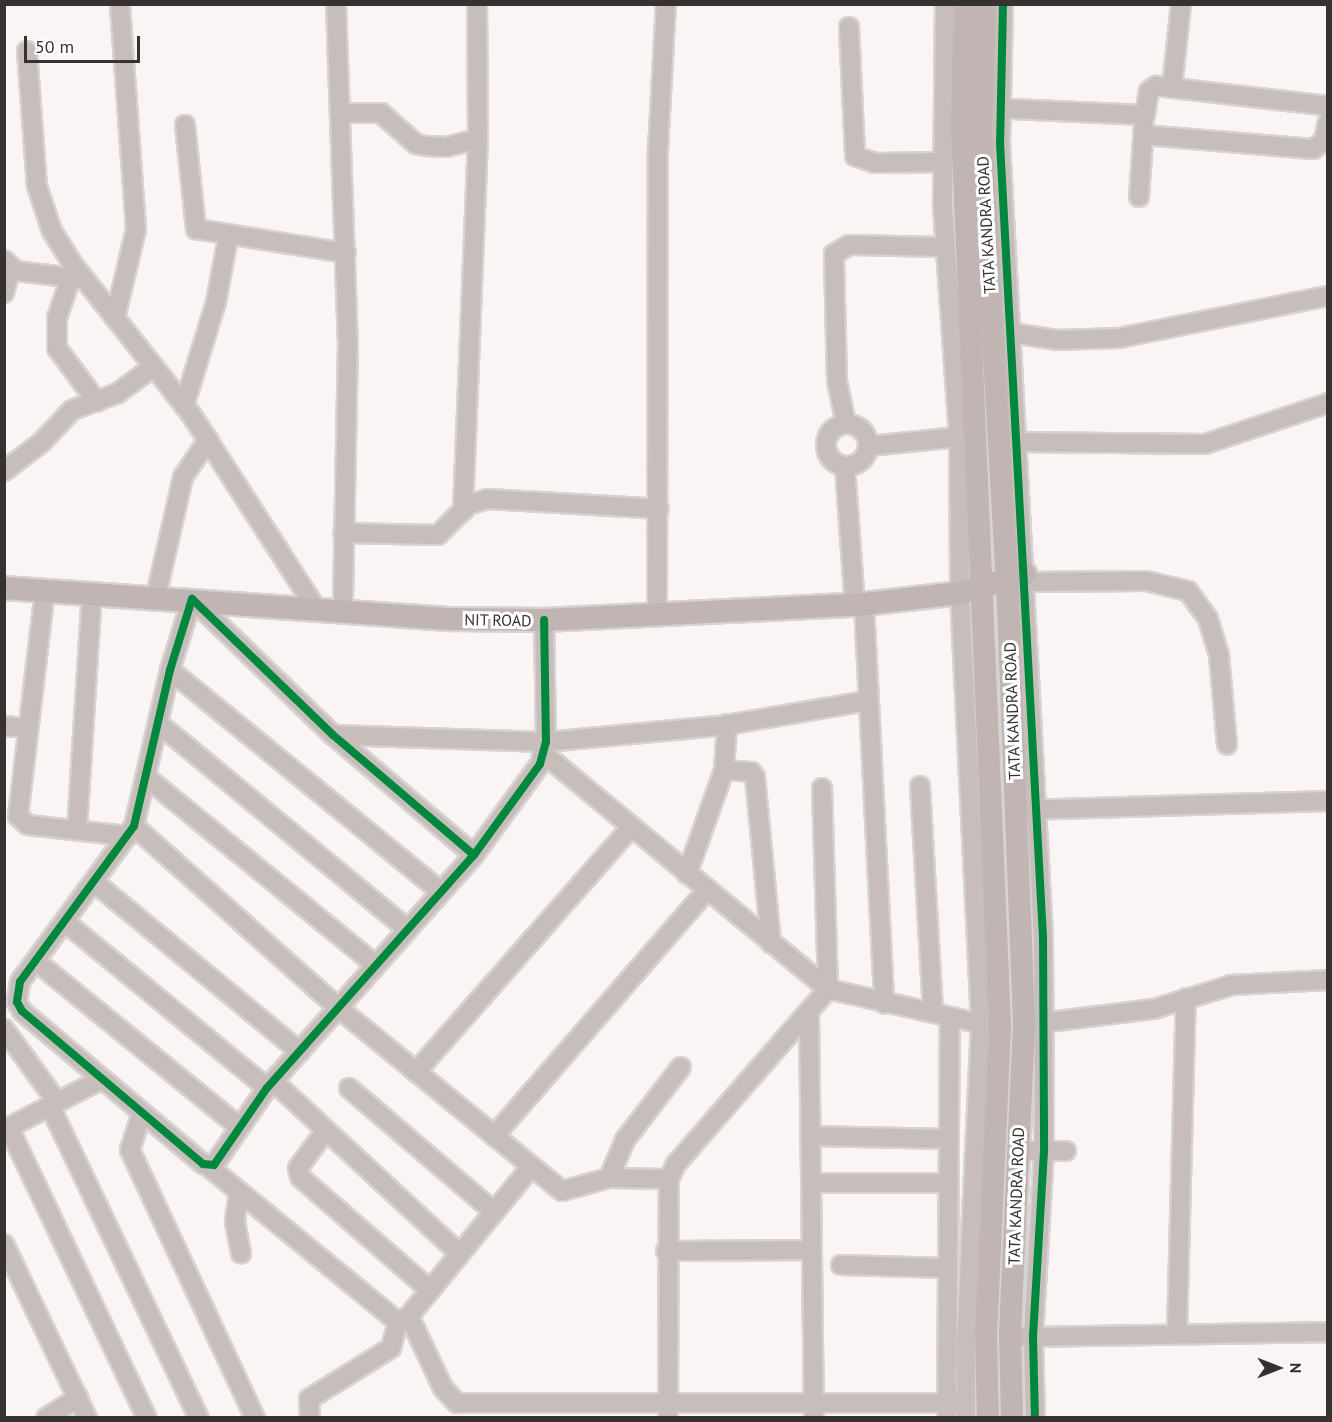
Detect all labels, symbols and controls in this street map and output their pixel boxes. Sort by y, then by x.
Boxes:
scale bar [27,24,142,62]
text: 50 m [35,35,74,58]
street label: TATA KANDRA ROAD [973,155,999,295]
street label: NIT ROAD [464,610,532,630]
street label: TATA KANDRA ROAD [1000,641,1024,781]
street label: TATA KANDRA ROAD [1004,1126,1028,1266]
north arrow [1248,1338,1308,1398]
text: N [1286,1363,1306,1373]

